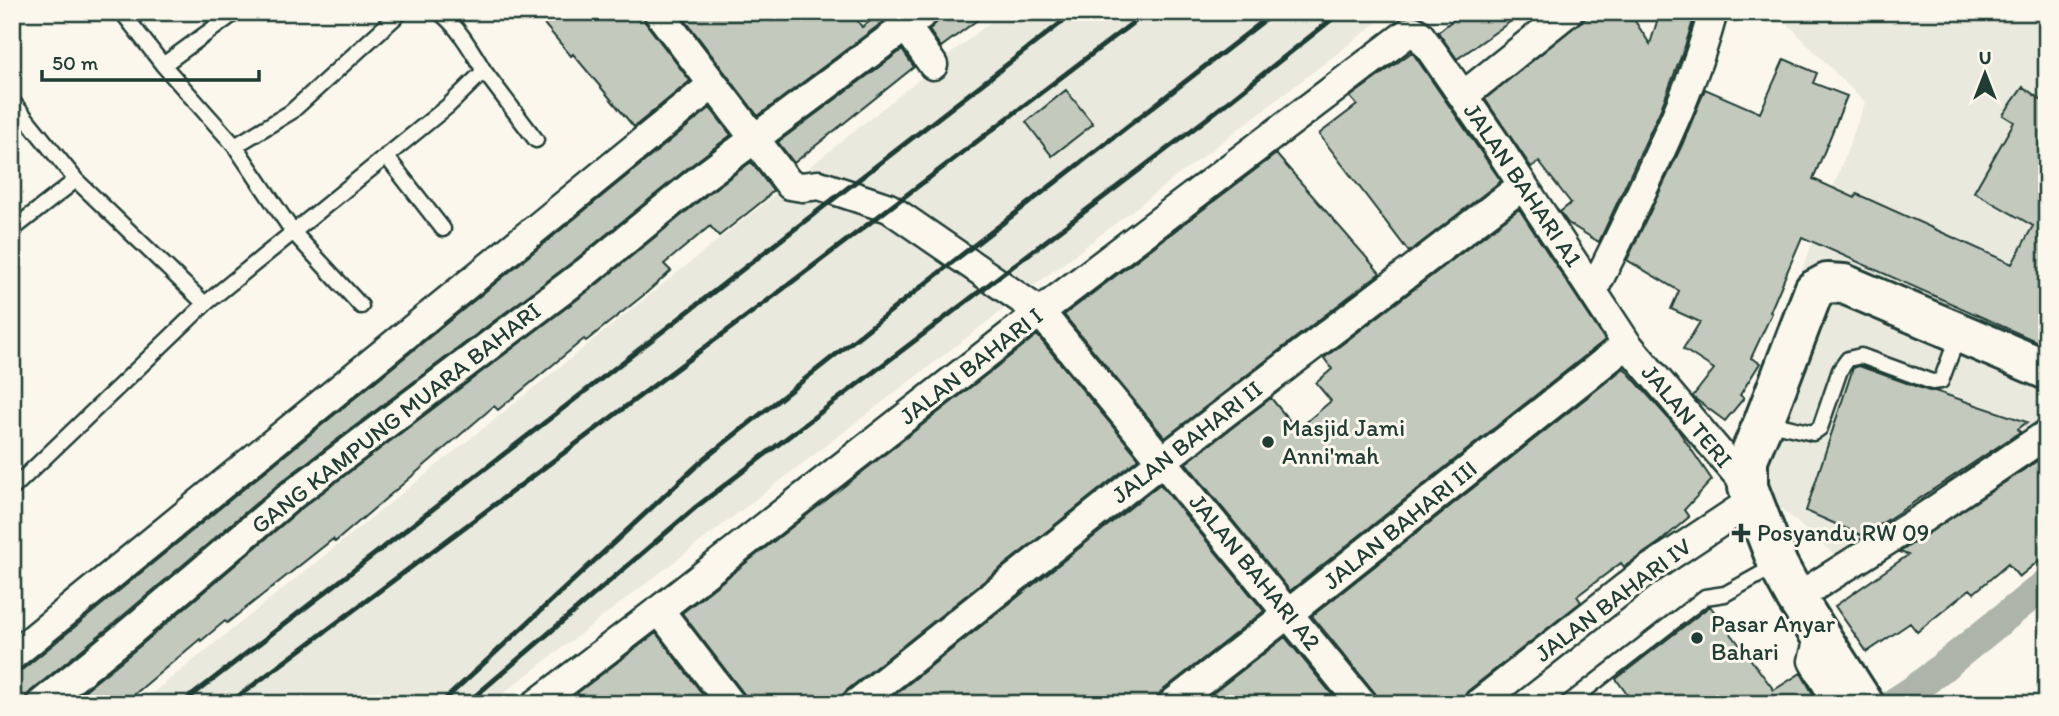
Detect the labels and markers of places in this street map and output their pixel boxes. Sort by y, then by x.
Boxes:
place label: Masjid Jami Anni'mah [1282,413,1405,470]
marker: Masjid Jami Anni'mah [1260,434,1276,450]
place label: Posyandu RW 09 [1757,518,1929,547]
marker: Posyandu RW 09 [1731,523,1751,543]
place label: Pasar Anyar Bahari [1711,609,1835,666]
marker: Pasar Anyar Bahari [1689,630,1705,646]

